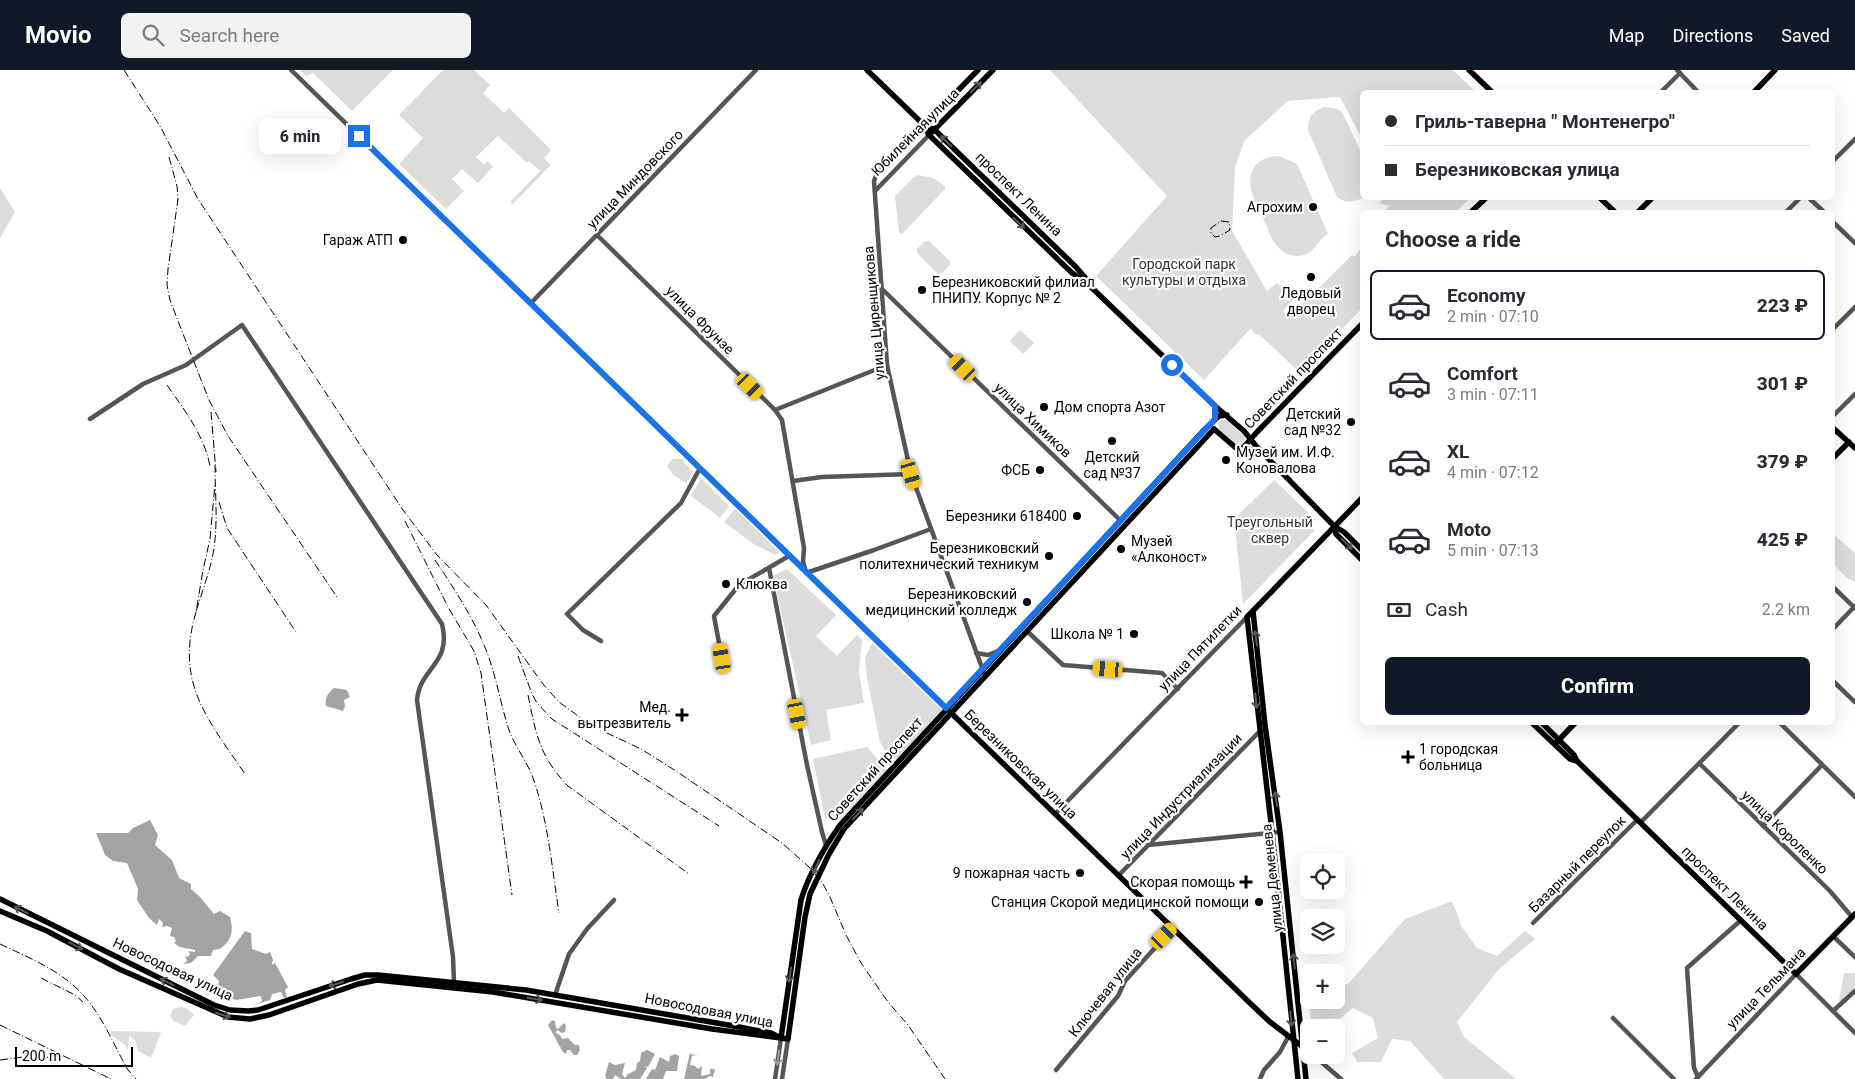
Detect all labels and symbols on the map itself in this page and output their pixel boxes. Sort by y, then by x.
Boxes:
one-way arrow [970,81,982,94]
street label: Юбилейная улица [868,85,962,179]
callout: 6 min [259,118,342,154]
route end [348,125,370,147]
street label: улица Миндовского [584,126,686,232]
one-way arrow [940,134,952,147]
street label: проспект Ленина [973,149,1065,239]
place label: Агрохим [1247,199,1303,215]
marker: Агрохим [1307,201,1319,213]
one-way arrow [1013,216,1025,228]
place label: Гараж АТП [323,232,393,248]
marker: Гараж АТП [397,234,409,246]
street label: улица Циренщикова [860,245,888,381]
park label: Городской парк культуры и отдыха [1122,256,1246,288]
marker: Ледовый дворец [1305,271,1317,283]
place label: Березниковский филиал ПНИПУ. Корпус № 2 [932,274,1095,306]
street label: улица Фрунзе [663,283,737,357]
marker: Березниковский филиал ПНИПУ. Корпус № 2 [916,284,928,296]
place label: Ледовый дворец [1281,285,1341,317]
street label: Советский проспект [1241,324,1346,432]
car [946,352,979,384]
route start [1161,354,1183,376]
car [734,370,765,402]
street label: улица Химиков [991,379,1075,461]
place label: Дом спорта Азот [1054,399,1166,415]
marker: Дом спорта Азот [1038,401,1050,413]
place label: Детский сад №32 [1284,406,1341,438]
marker: Детский сад №32 [1345,416,1357,428]
marker: Детский сад №37 [1106,435,1118,447]
place label: Музей им. И.Ф. Коновалова [1236,444,1335,476]
place label: Детский сад №37 [1084,449,1141,481]
marker: Музей им. И.Ф. Коновалова [1220,454,1232,466]
car [899,457,922,491]
place label: ФСБ [1001,462,1030,478]
marker: ФСБ [1034,464,1046,476]
place label: Березники 618400 [946,508,1067,524]
marker: Березники 618400 [1071,510,1083,522]
park label: Треугольный сквер [1227,514,1313,546]
place label: Музей «Алконост» [1131,533,1207,565]
one-way arrow [1340,538,1353,550]
place label: Березниковский политехнический техникум [859,540,1039,572]
marker: Музей «Алконост» [1115,543,1127,555]
marker: Березниковский политехнический техникум [1043,550,1055,562]
place label: Клюква [736,576,788,592]
marker: Клюква [720,578,732,590]
place label: Березниковский медицинский колледж [866,586,1017,618]
marker: Березниковский медицинский колледж [1021,596,1033,608]
street label: улица Пятилетки [1155,602,1245,694]
place label: Школа № 1 [1051,626,1124,642]
marker: Школа № 1 [1128,628,1140,640]
one-way arrow [1251,630,1261,646]
car [712,642,731,674]
car [1092,660,1123,678]
one-way arrow [1251,692,1261,708]
car [786,698,807,730]
place label: Мед. вытрезвитель [578,699,671,731]
street label: Березниковская улица [961,706,1081,822]
marker: Мед. вытрезвитель [675,708,689,722]
street label: Советский проспект [824,714,926,824]
street label: улица Индустриализации [1117,730,1245,862]
place label: 1 городская больница [1419,741,1498,773]
marker: 1 городская больница [1401,750,1415,764]
street label: улица Короленко [1739,787,1831,877]
one-way arrow [1271,792,1281,808]
one-way arrow [852,808,864,821]
street label: Базарный переулок [1525,812,1629,916]
street label: улица Деменева [1258,823,1286,933]
street label: проспект Ленина [1679,843,1771,933]
one-way arrow [811,859,820,874]
place label: 9 пожарная часть [953,865,1070,881]
marker: 9 пожарная часть [1074,867,1086,879]
place label: Скорая помощь [1130,874,1235,890]
marker: Скорая помощь [1239,875,1253,889]
place label: Станция Скорой медицинской помощи [991,894,1249,910]
marker: Станция Скорой медицинской помощи [1253,896,1265,908]
one-way arrow [14,905,29,914]
car [1148,920,1179,952]
street label: Новосодовая улица [111,934,235,1004]
one-way arrow [68,942,83,951]
street label: Ключевая улица [1065,944,1145,1040]
street label: улица Тельмана [1723,944,1809,1032]
one-way arrow [1289,953,1299,969]
one-way arrow [785,967,795,983]
one-way arrow [160,977,175,986]
one-way arrow [329,980,345,989]
street label: Новосодовая улица [643,990,775,1030]
one-way arrow [527,994,543,1004]
one-way arrow [1287,1010,1296,1026]
one-way arrow [214,1011,230,1020]
scale bar [15,1044,132,1067]
one-way arrow [773,1050,783,1066]

